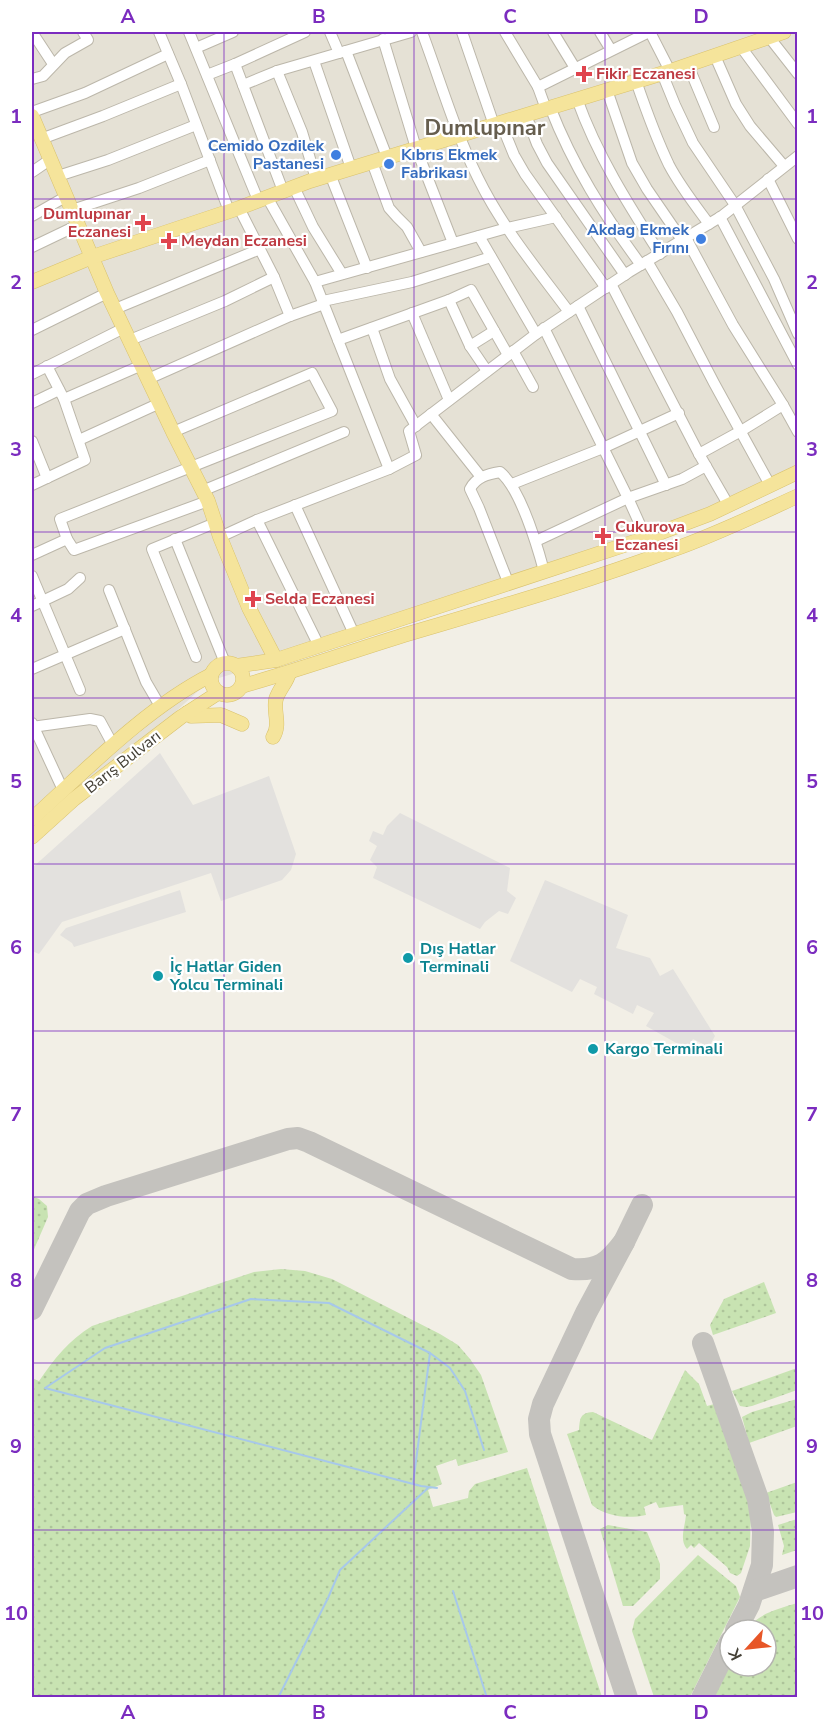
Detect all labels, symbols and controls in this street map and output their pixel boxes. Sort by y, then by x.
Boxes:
text: A [121,3,136,30]
text: B [312,3,326,30]
text: C [503,3,517,30]
text: D [693,3,709,30]
place label: Fikir Eczanesi [596,63,696,85]
marker: Fikir Eczanesi [577,67,591,81]
text: 1 [10,103,22,130]
text: 1 [806,103,818,130]
district label: Dumlupınar [425,113,546,143]
place label: Cemido Ozdilek Pastanesi [208,135,324,175]
place label: Kıbrıs Ekmek Fabrikası [401,144,498,184]
marker: Cemido Ozdilek Pastanesi [329,148,343,162]
marker: Kıbrıs Ekmek Fabrikası [382,157,396,171]
place label: Dumlupınar Eczanesi [43,203,132,243]
marker: Dumlupınar Eczanesi [136,216,150,230]
place label: Akdag Ekmek Fırını [587,219,689,259]
place label: Meydan Eczanesi [181,230,307,252]
marker: Akdag Ekmek Fırını [694,232,708,246]
marker: Meydan Eczanesi [162,234,176,248]
text: 2 [10,269,22,296]
text: 2 [806,269,818,296]
text: 3 [10,436,22,463]
text: 3 [806,436,818,463]
place label: Cukurova Eczanesi [615,516,685,556]
marker: Cukurova Eczanesi [596,529,610,543]
place label: Selda Eczanesi [265,588,375,610]
marker: Selda Eczanesi [246,592,260,606]
text: 4 [10,602,22,629]
text: 4 [806,602,818,629]
street label: Barış Bulvarı [80,725,166,799]
text: 5 [10,768,22,795]
text: 5 [806,768,818,795]
text: 6 [10,934,22,961]
text: 6 [806,934,818,961]
place label: Dış Hatlar Terminali [420,938,497,978]
marker: Dış Hatlar Terminali [401,951,415,965]
place label: İç Hatlar Giden Yolcu Terminali [169,956,283,996]
marker: İç Hatlar Giden Yolcu Terminali [151,969,165,983]
place label: Kargo Terminali [605,1038,723,1060]
marker: Kargo Terminali [586,1042,600,1056]
text: 7 [10,1101,22,1128]
text: 7 [806,1101,818,1128]
text: 8 [10,1267,22,1294]
text: 8 [806,1267,818,1294]
text: 9 [10,1433,22,1460]
text: 9 [806,1433,818,1460]
text: 10 [4,1600,28,1627]
text: 10 [800,1600,824,1627]
north arrow [718,1618,778,1678]
text: K [723,1643,748,1664]
text: A [121,1699,136,1726]
text: B [312,1699,326,1726]
text: C [503,1699,517,1726]
text: D [693,1699,709,1726]

